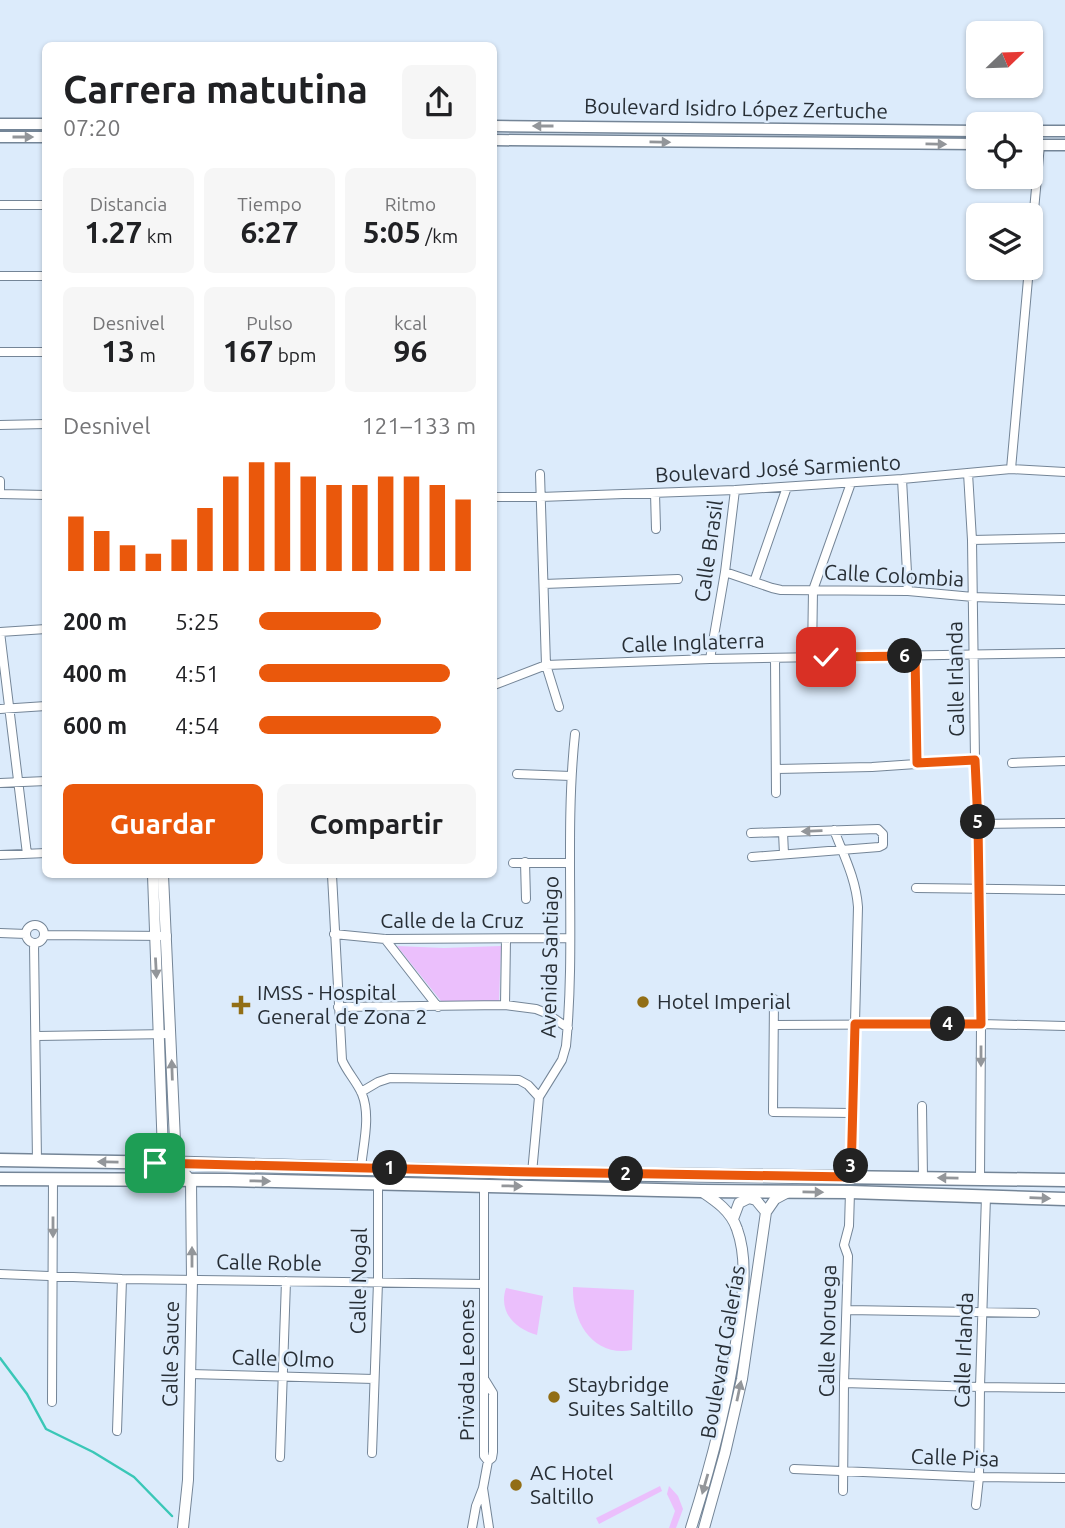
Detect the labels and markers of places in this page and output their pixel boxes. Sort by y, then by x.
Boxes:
pin [796,627,856,687]
pin: 6 [888,638,922,674]
pin: 5 [960,804,996,840]
place label: IMSS - Hospital General de Zona 2 [257,980,427,1028]
place label: Hotel Imperial [657,989,791,1013]
marker: Hotel Imperial [635,994,651,1010]
marker: IMSS - Hospital General de Zona 2 [231,995,251,1015]
pin: 4 [930,1006,965,1042]
pin [125,1133,185,1193]
pin: 3 [834,1148,868,1184]
pin: 1 [372,1150,408,1186]
pin: 2 [608,1156,644,1192]
place label: Staybridge Suites Saltillo [568,1372,694,1420]
marker: Staybridge Suites Saltillo [546,1389,562,1405]
place label: AC Hotel Saltillo [530,1460,613,1508]
marker: AC Hotel Saltillo [508,1477,524,1493]

